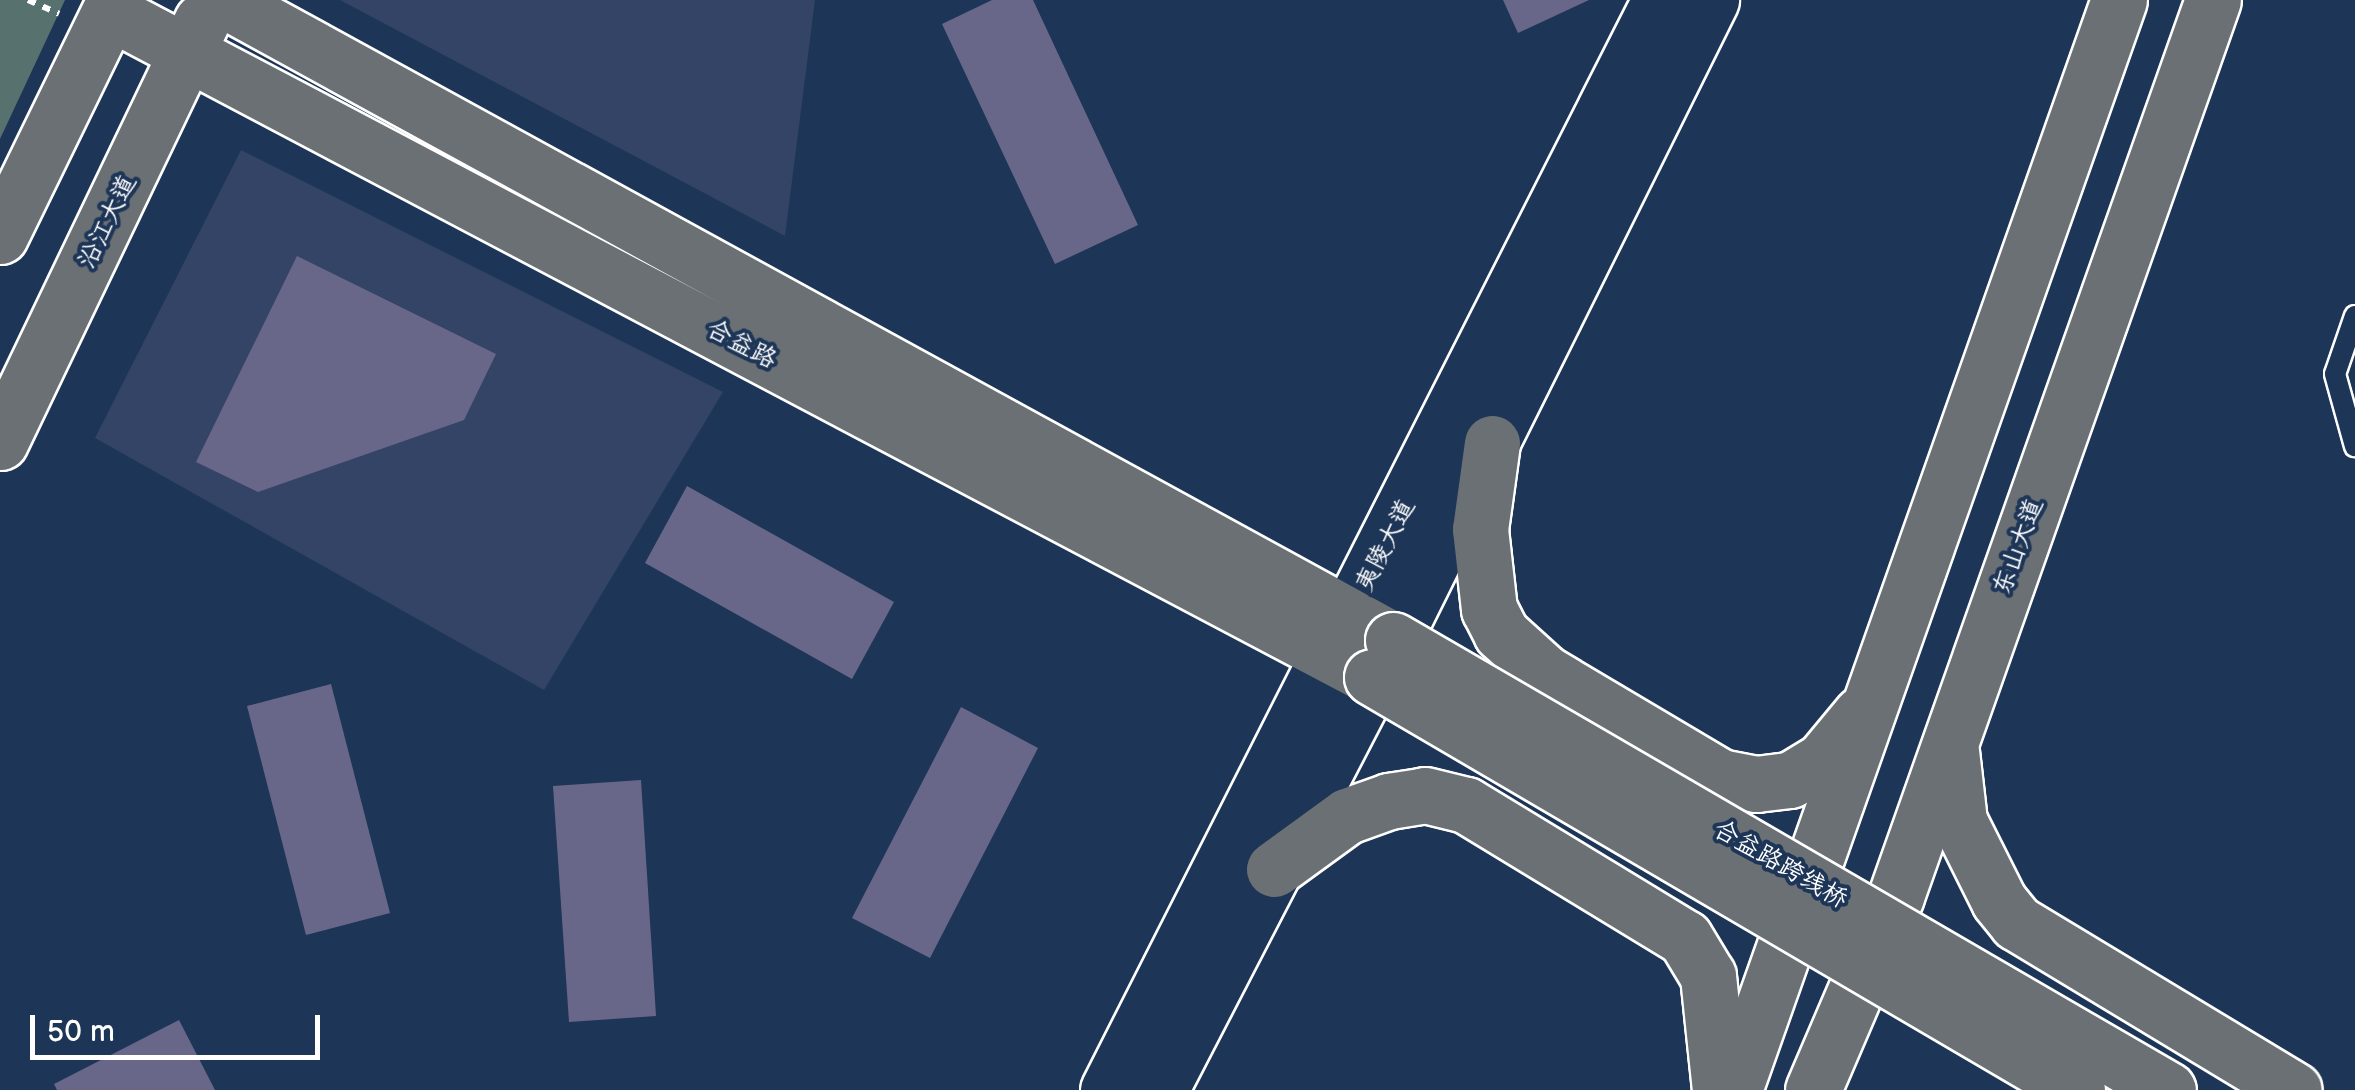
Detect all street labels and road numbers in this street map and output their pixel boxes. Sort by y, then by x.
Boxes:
street label: 沿江大道 [73,170,143,274]
street label: 合益路 [701,314,781,376]
street label: 夷陵大道 [1350,495,1422,597]
street label: 东山大道 [1988,495,2050,599]
street label: 合益路跨线桥 [1708,815,1852,915]

